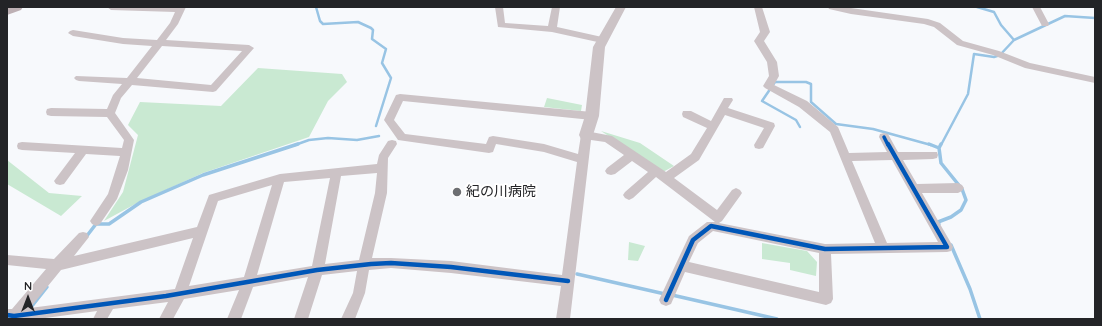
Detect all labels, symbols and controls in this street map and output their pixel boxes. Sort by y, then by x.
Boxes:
place label: 紀の川病院 [466,184,536,200]
marker: 紀の川病院 [451,186,463,198]
north arrow [8,278,48,318]
text: N [24,279,32,293]

